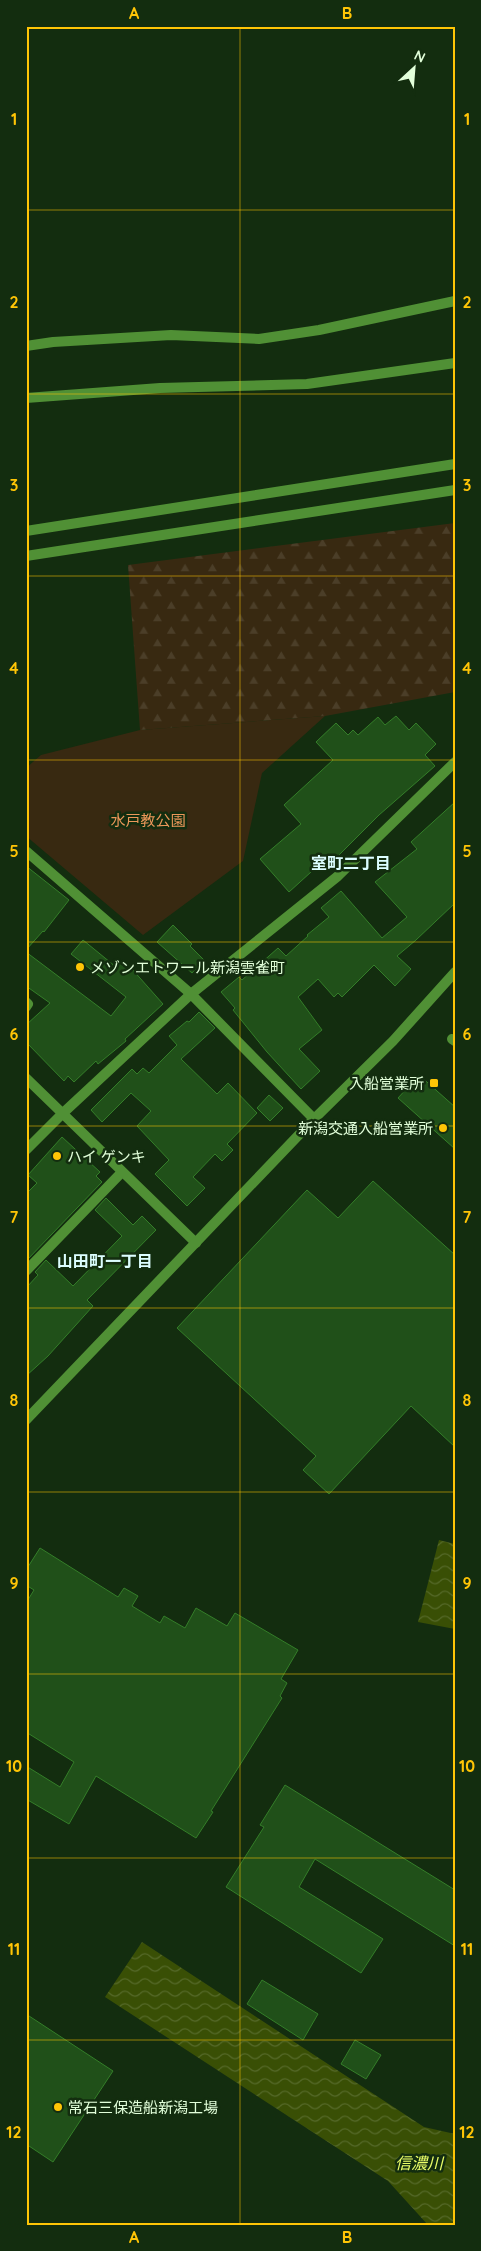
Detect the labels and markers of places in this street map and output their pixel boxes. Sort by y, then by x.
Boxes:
place label: メゾンエトワール新潟雲雀町 [90,958,285,977]
marker: メゾンエトワール新潟雲雀町 [74,961,86,973]
place label: 入船営業所 [349,1074,424,1093]
marker: 入船営業所 [428,1077,440,1089]
place label: 新潟交通入船営業所 [298,1119,433,1138]
marker: 新潟交通入船営業所 [437,1122,449,1134]
place label: ハイ ゲンキ [67,1147,146,1166]
marker: ハイ ゲンキ [51,1150,63,1162]
place label: 常石三保造船新潟工場 [68,2098,218,2117]
marker: 常石三保造船新潟工場 [52,2101,64,2113]

